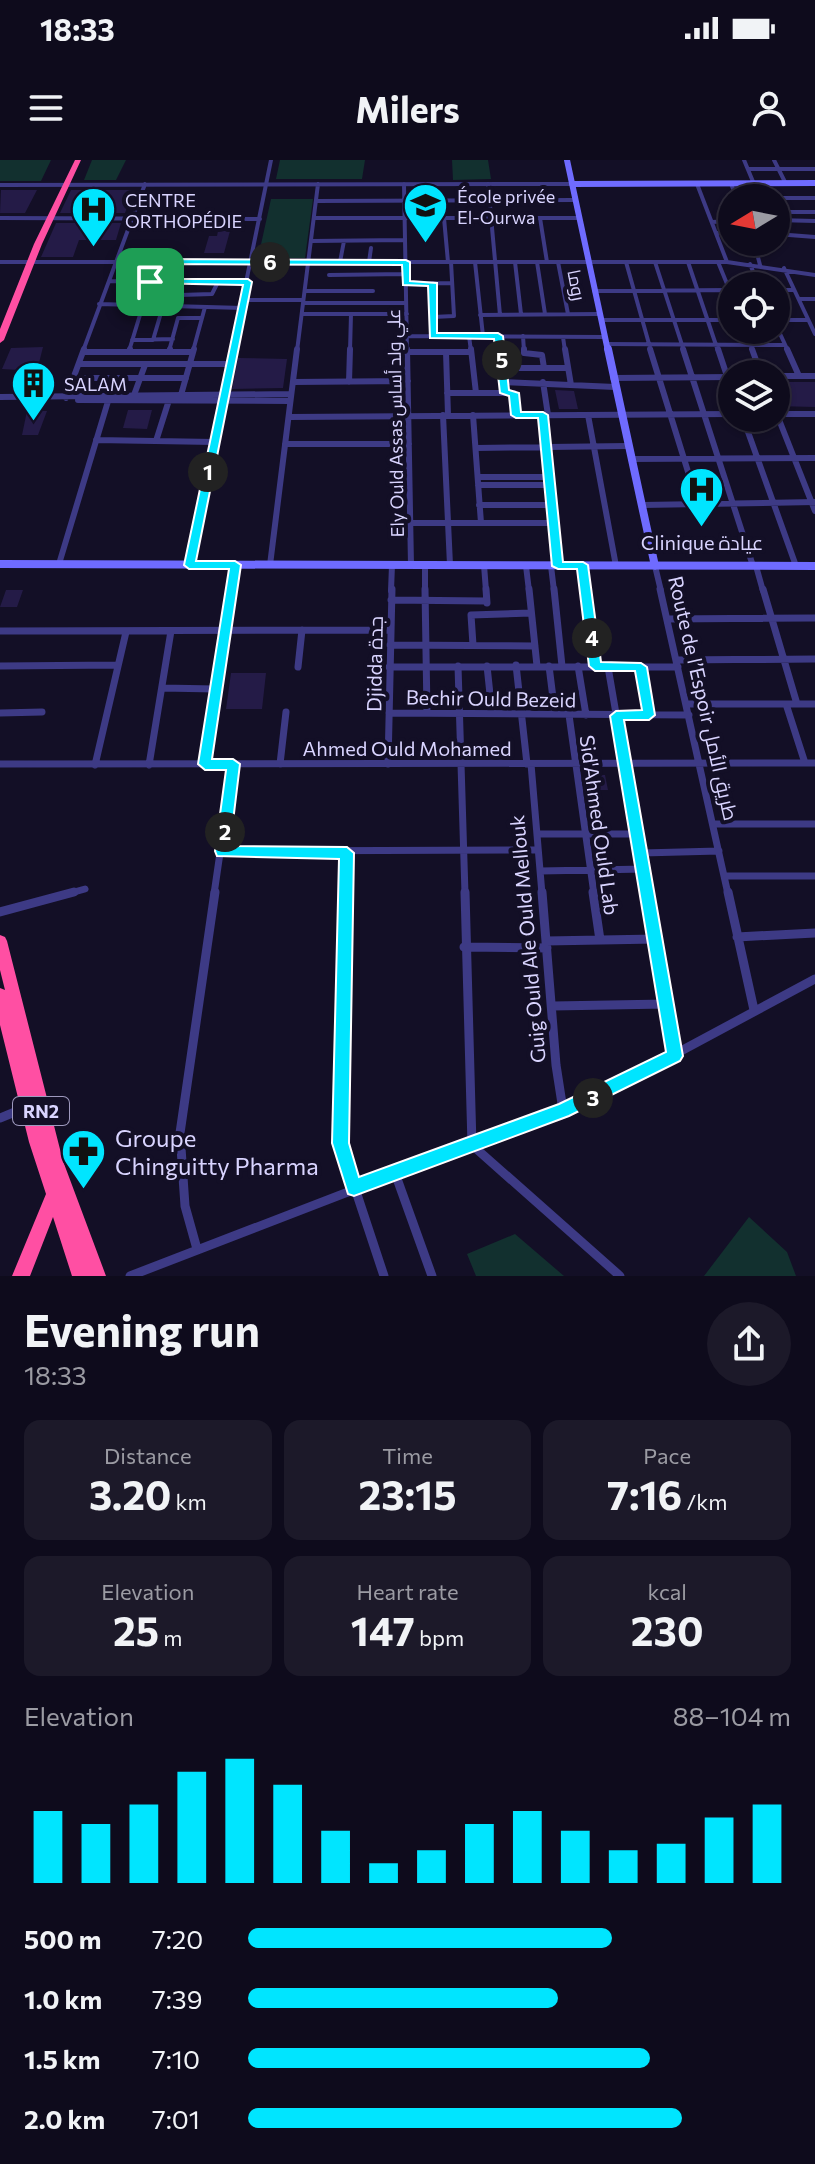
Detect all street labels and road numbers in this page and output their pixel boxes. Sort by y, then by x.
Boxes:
street label: روما [562,267,591,303]
street label: Ely Ould Assas علي ولد أساس [382,308,412,538]
street label: Route de l’Espoir طريق الأمل [662,573,744,823]
street label: Djidda جدة [361,616,387,712]
street label: Bechir Ould Bezeid [406,685,576,711]
street label: Sid'Ahmed Ould Lab [575,733,625,917]
street label: Ahmed Ould Mohamed [302,736,512,760]
street label: Guig Ould Ale Ould Mellouk [504,814,550,1064]
road number: RN2 [13,1097,69,1125]

